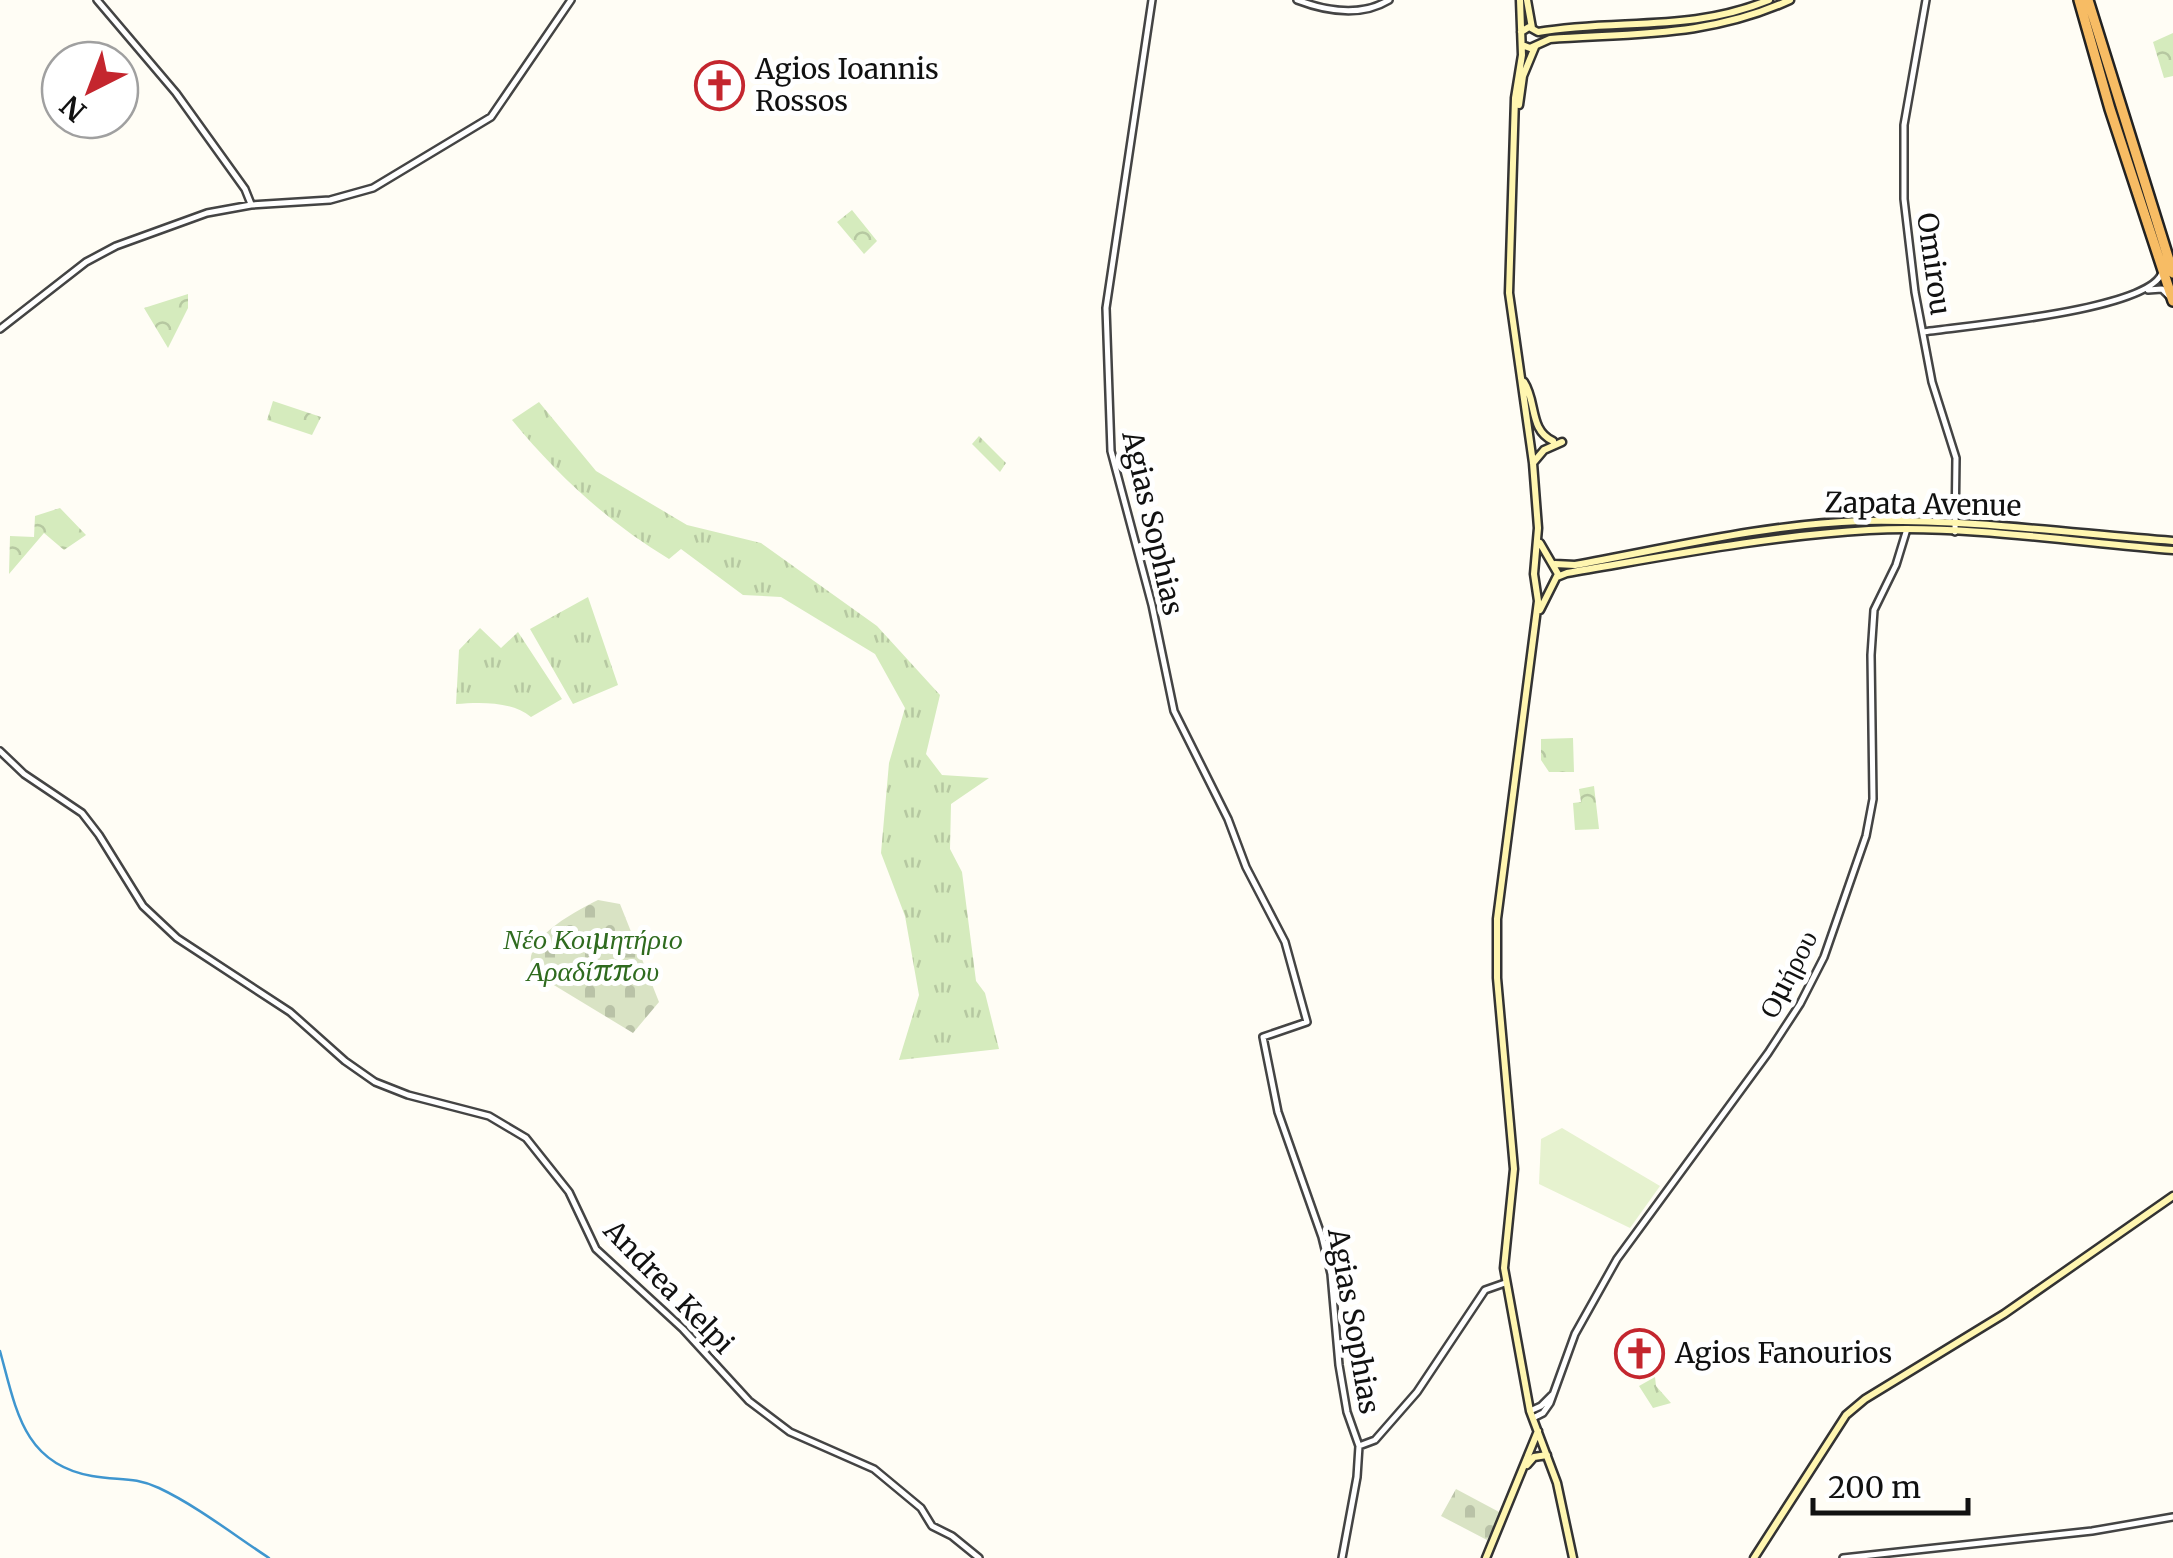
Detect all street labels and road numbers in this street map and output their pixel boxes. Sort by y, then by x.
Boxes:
street label: Omirou [1909,210,1959,318]
street label: Agias Sophias [1114,426,1192,619]
street label: Zapata Avenue [1824,484,2022,524]
street label: Ομήρου [1751,924,1825,1024]
street label: Andrea Kelpi [596,1212,742,1361]
street label: Agias Sophias [1320,1224,1388,1417]

